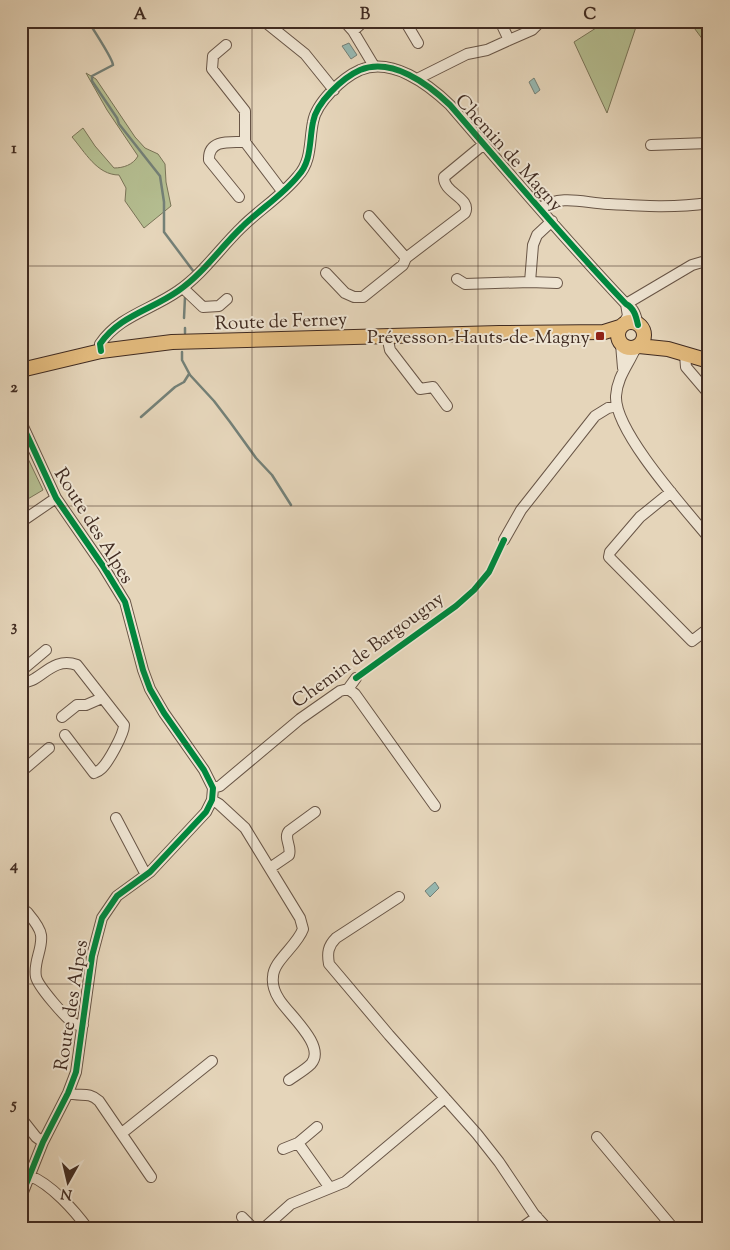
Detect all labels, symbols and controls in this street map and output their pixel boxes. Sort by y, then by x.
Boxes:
text: A [134,4,147,27]
text: B [360,4,370,27]
text: C [584,4,597,27]
street label: Chemin de Magny [448,89,569,219]
text: 1 [11,138,17,161]
street label: Route de Ferney [214,307,348,338]
place label: Prévesson-Hauts-de-Magny [367,325,591,352]
marker: Prévesson-Hauts-de-Magny [594,330,606,342]
text: 2 [10,377,18,400]
street label: Route des Alpes [46,463,139,590]
street label: Chemin de Bargougny [287,586,451,716]
text: 3 [11,616,18,639]
text: 4 [9,855,18,878]
street label: Route des Alpes [49,938,96,1073]
text: 5 [9,1094,17,1117]
north arrow [42,1158,92,1208]
text: N [60,1182,73,1204]

